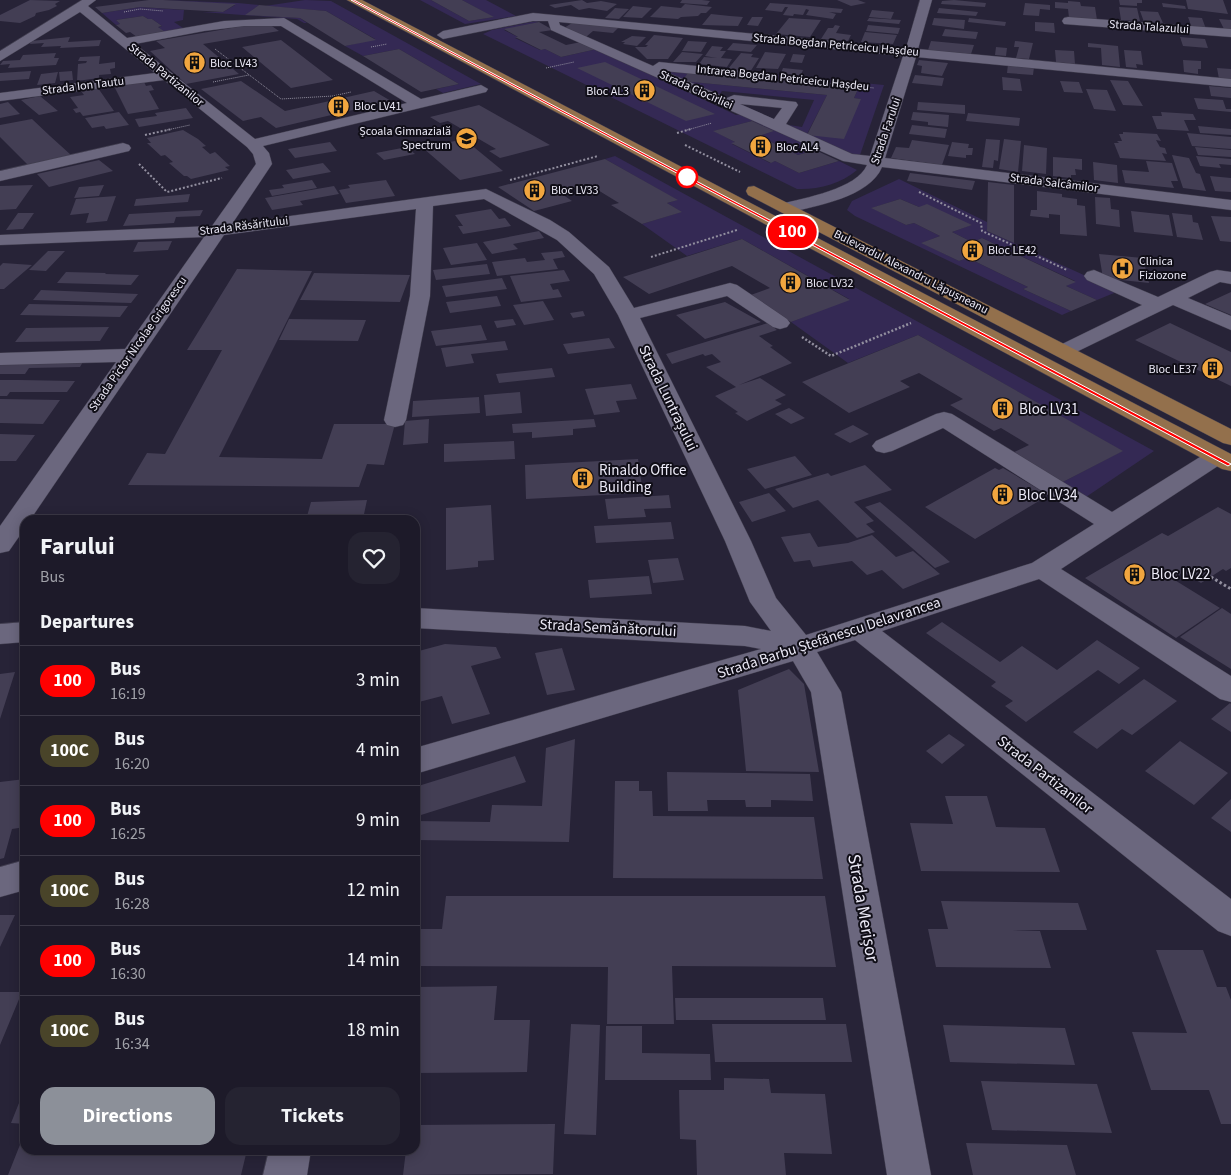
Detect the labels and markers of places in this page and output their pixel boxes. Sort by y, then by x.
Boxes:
building icon: Bloc LV43 [182,51,206,75]
place label: Bloc LV43 [210,55,258,72]
building icon: Bloc AL3 [633,79,657,103]
place label: Bloc AL3 [586,83,629,100]
building icon: Bloc LV41 [326,94,350,118]
place label: Bloc LV41 [354,98,402,115]
place label: Școala Gimnazială Spectrum [359,123,451,154]
school or university icon: Școala Gimnazială Spectrum [455,126,479,150]
building icon: Bloc AL4 [748,135,772,159]
place label: Bloc AL4 [776,139,819,156]
unlabelled marker [676,166,698,188]
building icon: Bloc LV33 [523,178,547,202]
place label: Bloc LV33 [551,182,599,199]
building icon: Bloc LE42 [960,238,984,262]
place label: Bloc LE42 [988,242,1037,259]
place label: Clinica Fiziozone [1139,253,1186,284]
hospital icon: Clinica Fiziozone [1111,256,1135,280]
building icon: Bloc LV32 [778,271,802,295]
place label: Bloc LV32 [806,275,854,292]
building icon: Bloc LE37 [1201,357,1225,381]
place label: Bloc LE37 [1148,361,1197,378]
building icon: Bloc LV31 [991,397,1015,421]
place label: Bloc LV31 [1019,399,1078,420]
place label: Rinaldo Office Building [599,460,687,498]
building icon: Rinaldo Office Building [571,467,595,491]
building icon: Bloc LV34 [990,483,1014,507]
place label: Bloc LV34 [1018,485,1078,506]
building icon: Bloc LV22 [1123,562,1147,586]
place label: Bloc LV22 [1151,564,1210,585]

